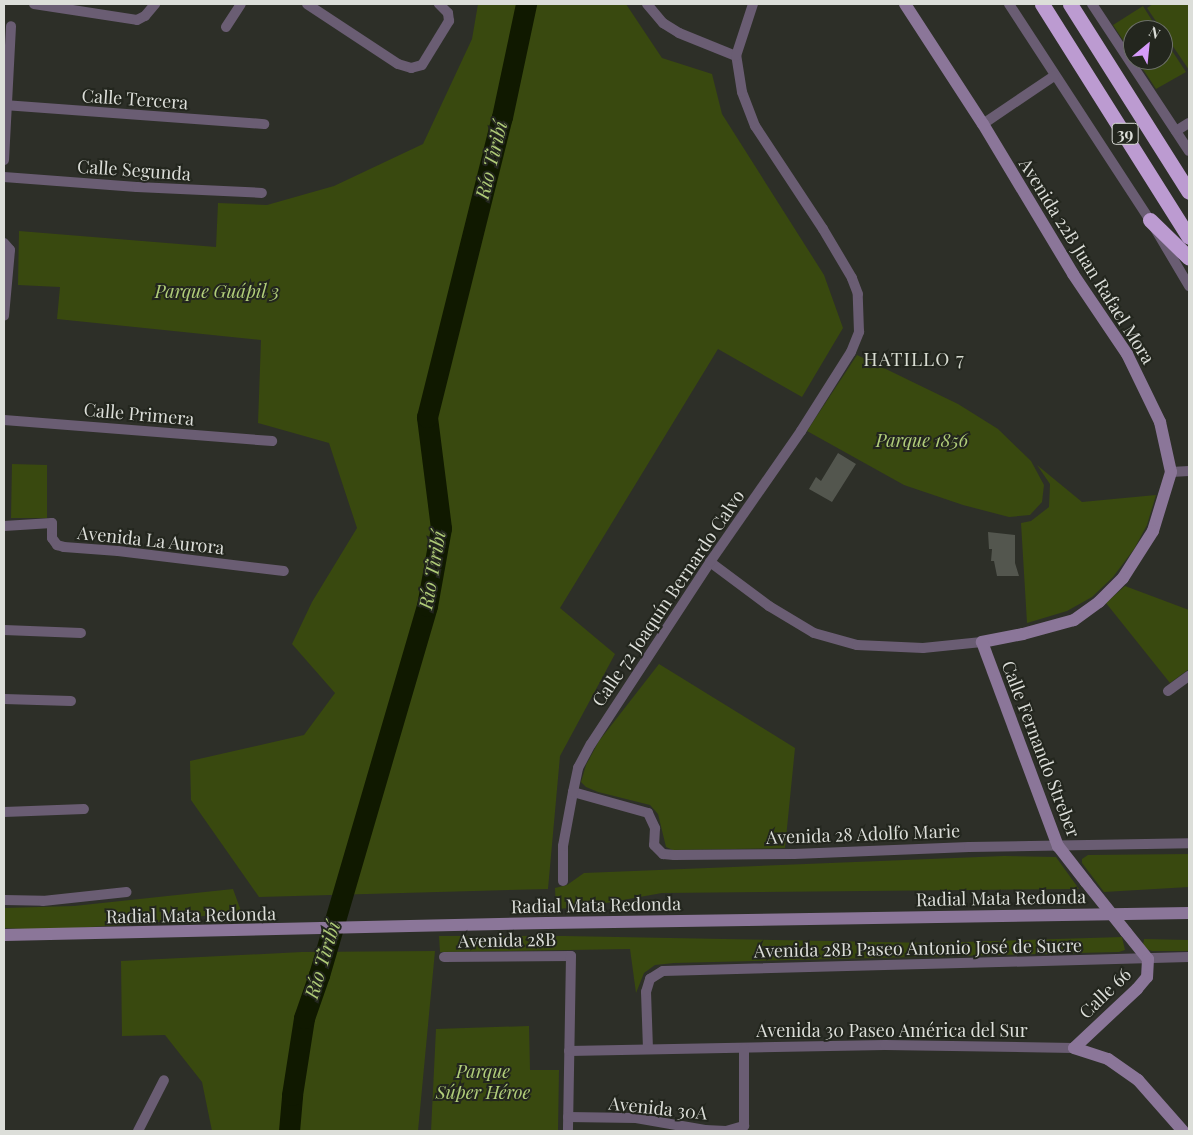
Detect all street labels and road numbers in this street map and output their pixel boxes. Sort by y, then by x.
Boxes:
street label: Calle Tercera [81,84,189,114]
road number: 39 [1111,120,1139,148]
street label: Avenida 22B Juan Rafael Mora [1015,154,1159,368]
street label: Calle Segunda [76,155,192,185]
street label: Calle Primera [83,398,195,430]
street label: Calle 72 Joaquín Bernardo Calvo [587,486,749,710]
street label: Avenida La Aurora [76,521,226,559]
street label: Calle Fernando Streber [997,658,1085,840]
street label: Avenida 28 Adolfo Marie [765,820,961,848]
street label: Radial Mata Redonda [916,886,1086,910]
street label: Radial Mata Redonda [511,893,681,917]
street label: Radial Mata Redonda [106,903,276,927]
street label: Avenida 28B [458,928,556,952]
street label: Avenida 28B Paseo Antonio José de Sucre [753,934,1083,962]
street label: Calle 66 [1075,963,1135,1023]
street label: Avenida 30 Paseo América del Sur [756,1019,1028,1041]
street label: Avenida 30A [608,1092,708,1124]

